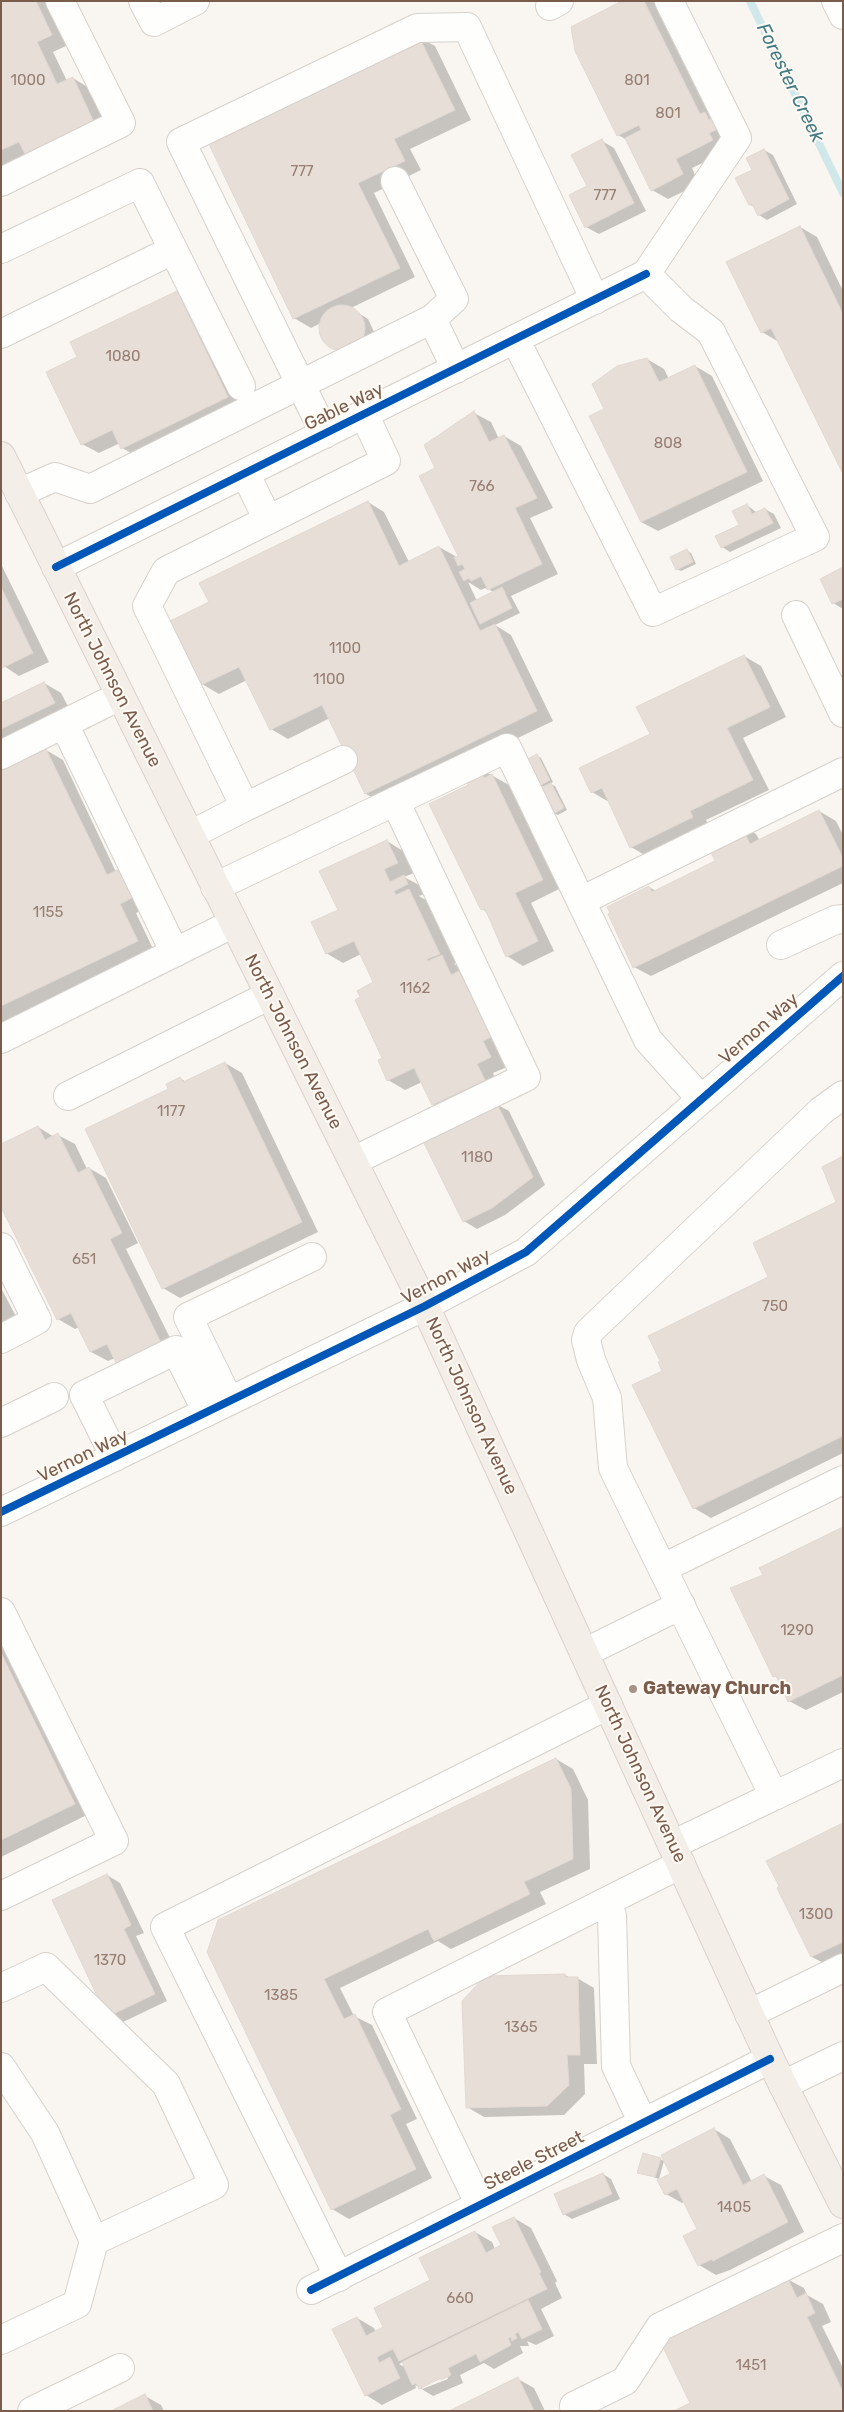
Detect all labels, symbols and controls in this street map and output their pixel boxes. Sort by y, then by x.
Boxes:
water label: Forester Creek [751,20,829,146]
house number: 1000 [11,72,45,90]
house number: 801 [624,72,650,90]
house number: 801 [655,105,681,123]
house number: 777 [290,163,314,181]
house number: 777 [593,187,617,205]
house number: 1080 [105,348,141,366]
street label: Gable Way [301,379,387,435]
house number: 808 [654,435,682,453]
house number: 766 [469,478,495,496]
street label: North Johnson Avenue [58,589,166,771]
house number: 1100 [329,640,361,658]
house number: 1100 [313,671,345,689]
house number: 1155 [33,904,63,922]
street label: North Johnson Avenue [239,951,347,1133]
house number: 1162 [400,980,430,998]
street label: Vernon Way [715,989,803,1069]
house number: 1177 [157,1103,185,1121]
house number: 1180 [461,1149,493,1167]
street label: Vernon Way [398,1244,494,1310]
house number: 651 [72,1251,96,1269]
house number: 750 [762,1298,788,1316]
street label: North Johnson Avenue [420,1314,522,1498]
street label: Vernon Way [34,1425,132,1487]
house number: 1290 [780,1622,814,1640]
place label: Gateway Church [643,1678,791,1700]
street label: North Johnson Avenue [589,1682,691,1866]
marker: Gateway Church [627,1683,639,1695]
house number: 1300 [799,1906,833,1924]
house number: 1370 [94,1952,126,1970]
house number: 1385 [264,1987,298,2005]
house number: 1365 [504,2019,538,2037]
street label: Steele Street [480,2127,588,2195]
house number: 1405 [717,2199,751,2217]
house number: 660 [446,2290,474,2308]
house number: 1451 [736,2357,766,2375]

